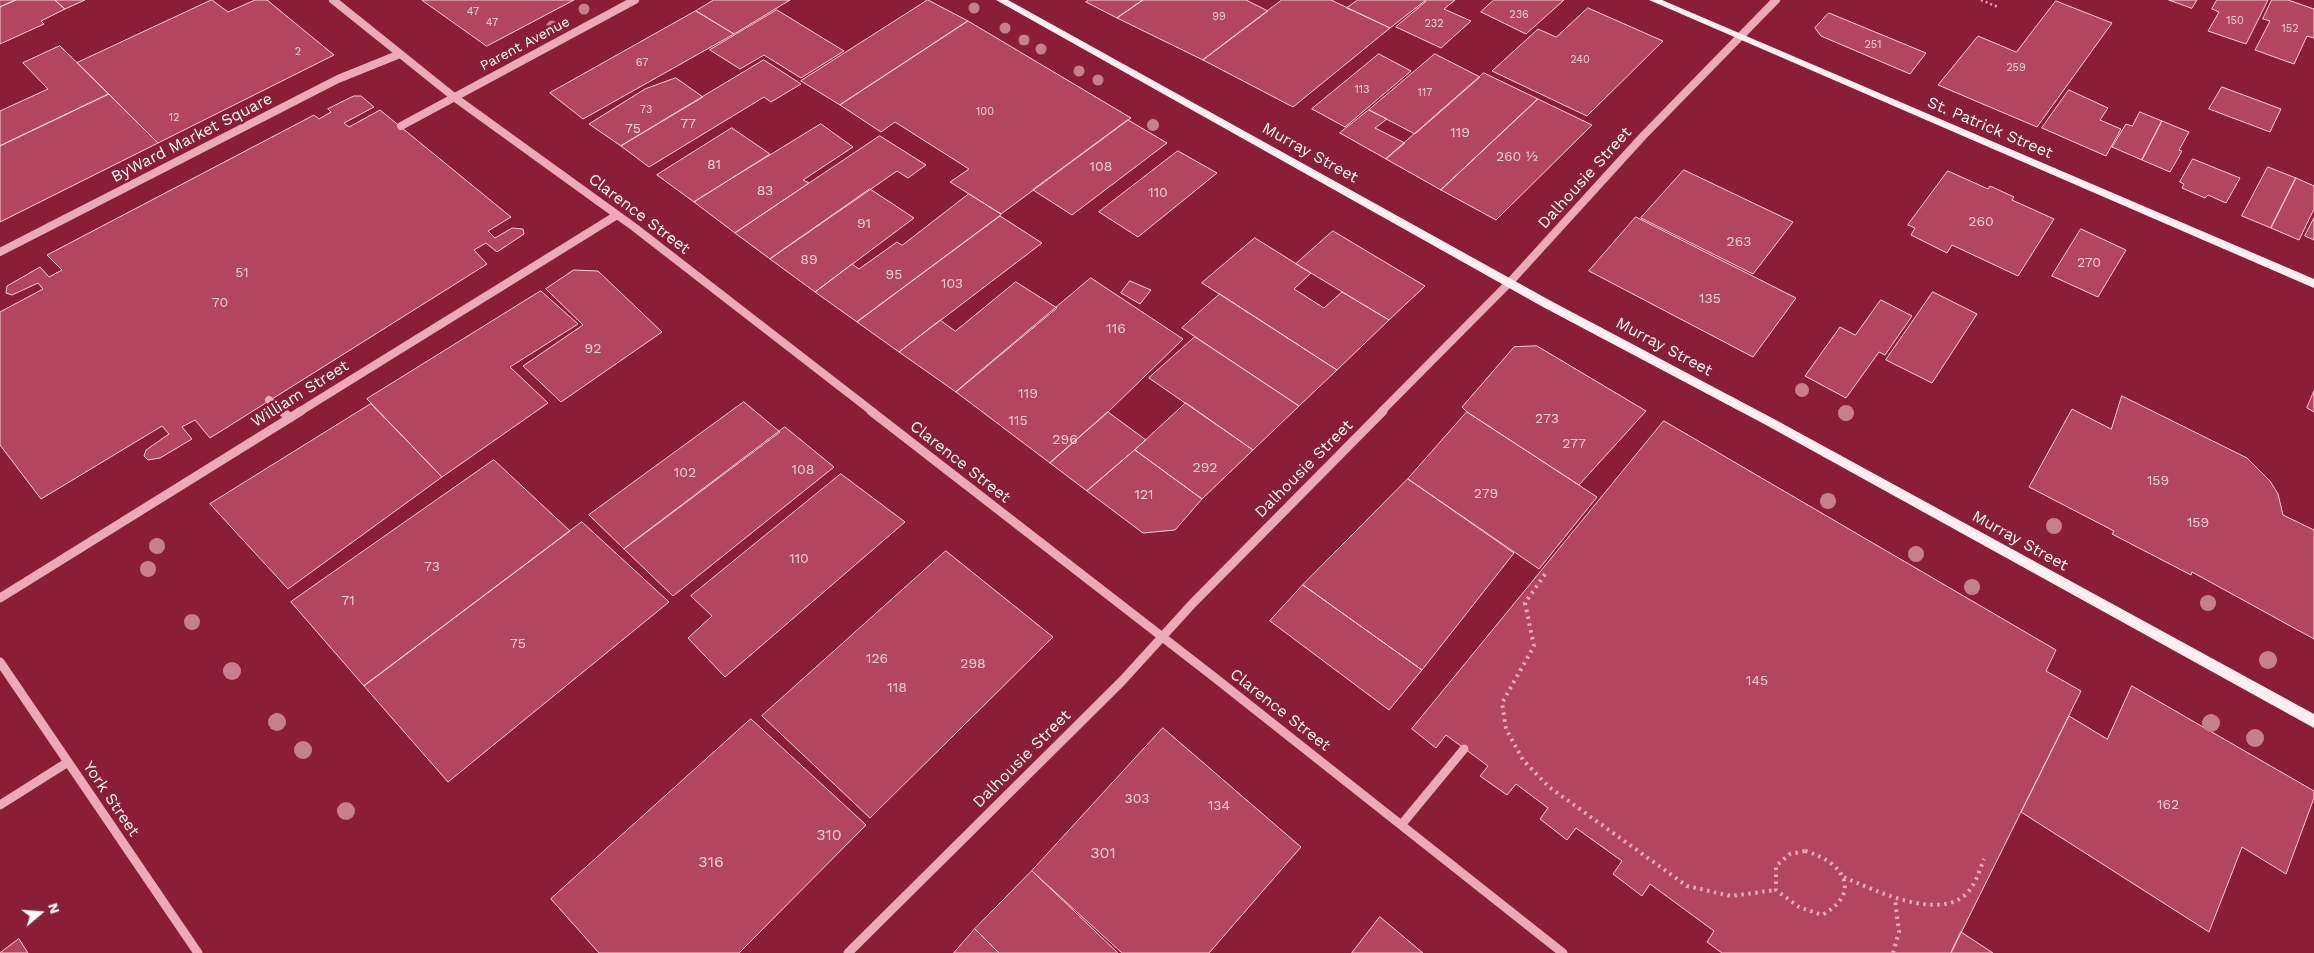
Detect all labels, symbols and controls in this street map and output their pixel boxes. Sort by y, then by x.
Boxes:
house number: 47 [467,5,479,19]
house number: 236 [1509,8,1529,22]
house number: 99 [1212,10,1226,24]
street label: Parent Avenue [477,13,573,75]
house number: 150 [2226,14,2244,28]
house number: 47 [486,16,498,30]
house number: 232 [1424,17,1444,31]
house number: 152 [2281,22,2299,36]
house number: 251 [1864,38,1882,52]
house number: 2 [295,45,301,59]
house number: 240 [1570,53,1590,67]
house number: 67 [636,56,648,70]
house number: 259 [2006,61,2026,75]
house number: 113 [1355,83,1369,97]
house number: 117 [1418,86,1432,100]
street label: ByWard Market Square [108,89,276,187]
street label: St. Patrick Street [1924,93,2056,163]
house number: 73 [640,103,652,117]
house number: 100 [976,105,994,119]
house number: 12 [169,111,179,125]
house number: 77 [680,116,696,132]
street label: Murray Street [1259,119,1361,187]
house number: 75 [625,121,641,137]
street label: Dalhousie Street [1534,123,1636,233]
house number: 119 [1450,125,1470,141]
house number: 260 ½ [1496,149,1538,165]
house number: 81 [707,157,721,173]
house number: 108 [1090,159,1112,175]
street label: Clarence Street [584,170,694,258]
house number: 83 [757,183,773,199]
house number: 110 [1148,185,1168,201]
house number: 260 [1968,214,1994,230]
house number: 91 [857,216,871,232]
house number: 263 [1727,234,1751,250]
house number: 89 [800,252,818,268]
house number: 270 [2077,255,2101,271]
house number: 51 [235,265,249,281]
house number: 95 [886,267,902,283]
house number: 103 [941,276,963,292]
house number: 135 [1699,291,1721,307]
house number: 70 [212,295,228,311]
street label: Murray Street [1612,313,1716,381]
house number: 116 [1106,321,1126,337]
house number: 92 [585,341,601,357]
street label: William Street [248,356,352,432]
house number: 119 [1018,386,1038,402]
house number: 273 [1535,411,1559,427]
house number: 115 [1008,413,1028,429]
street label: Dalhousie Street [1251,416,1357,522]
street label: Clarence Street [906,417,1014,507]
house number: 296 [1052,432,1078,448]
house number: 277 [1562,436,1586,452]
house number: 292 [1193,460,1217,476]
house number: 108 [792,462,814,478]
house number: 102 [674,465,696,481]
house number: 159 [2147,473,2169,489]
house number: 279 [1474,486,1498,502]
house number: 121 [1134,487,1154,503]
street label: Murray Street [1969,507,2071,575]
house number: 159 [2187,515,2209,531]
house number: 110 [789,551,809,567]
house number: 73 [424,559,440,575]
house number: 71 [341,593,355,609]
house number: 75 [510,636,526,652]
house number: 126 [866,651,888,667]
house number: 298 [960,656,986,672]
street label: Clarence Street [1226,665,1334,755]
house number: 145 [1746,673,1768,689]
house number: 118 [887,680,907,696]
street label: Dalhousie Street [969,706,1075,812]
street label: York Street [79,758,143,840]
house number: 303 [1125,791,1149,807]
house number: 162 [2157,797,2179,813]
house number: 134 [1208,798,1230,814]
house number: 310 [816,825,842,845]
house number: 301 [1090,843,1116,863]
house number: 316 [698,852,724,872]
north arrow [15,888,65,938]
text: N [45,901,63,916]

